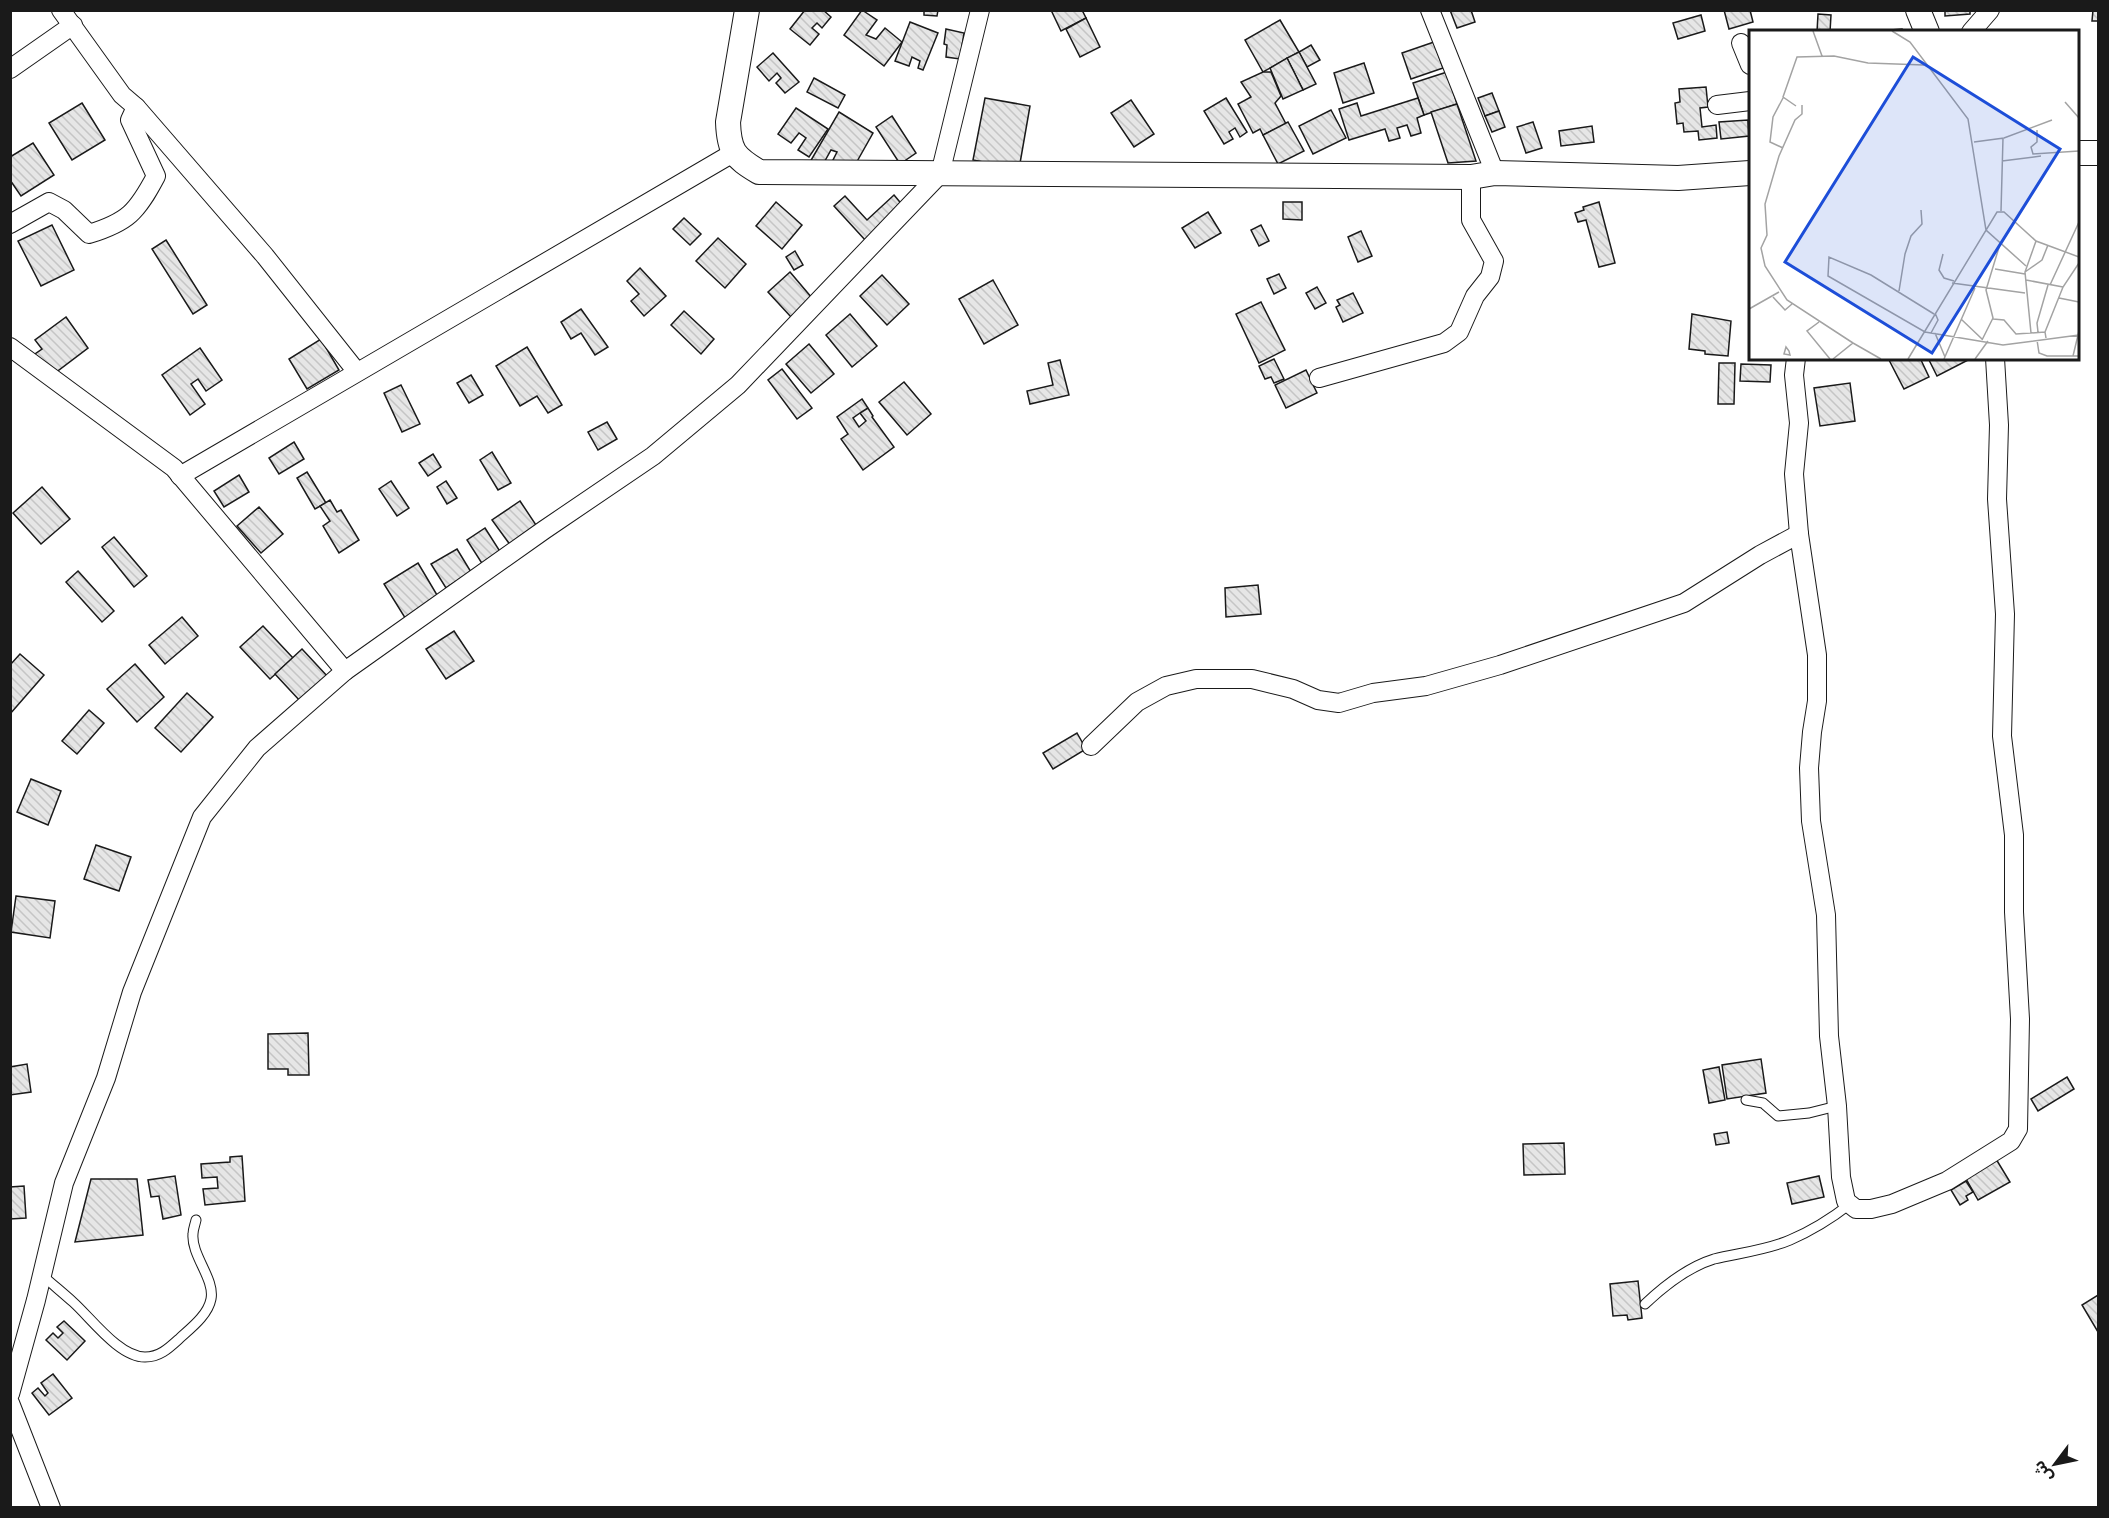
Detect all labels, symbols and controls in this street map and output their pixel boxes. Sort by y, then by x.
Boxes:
inset map [1749,30,2079,360]
north arrow [2025,1434,2085,1494]
text: ش [2027,1457,2057,1487]

